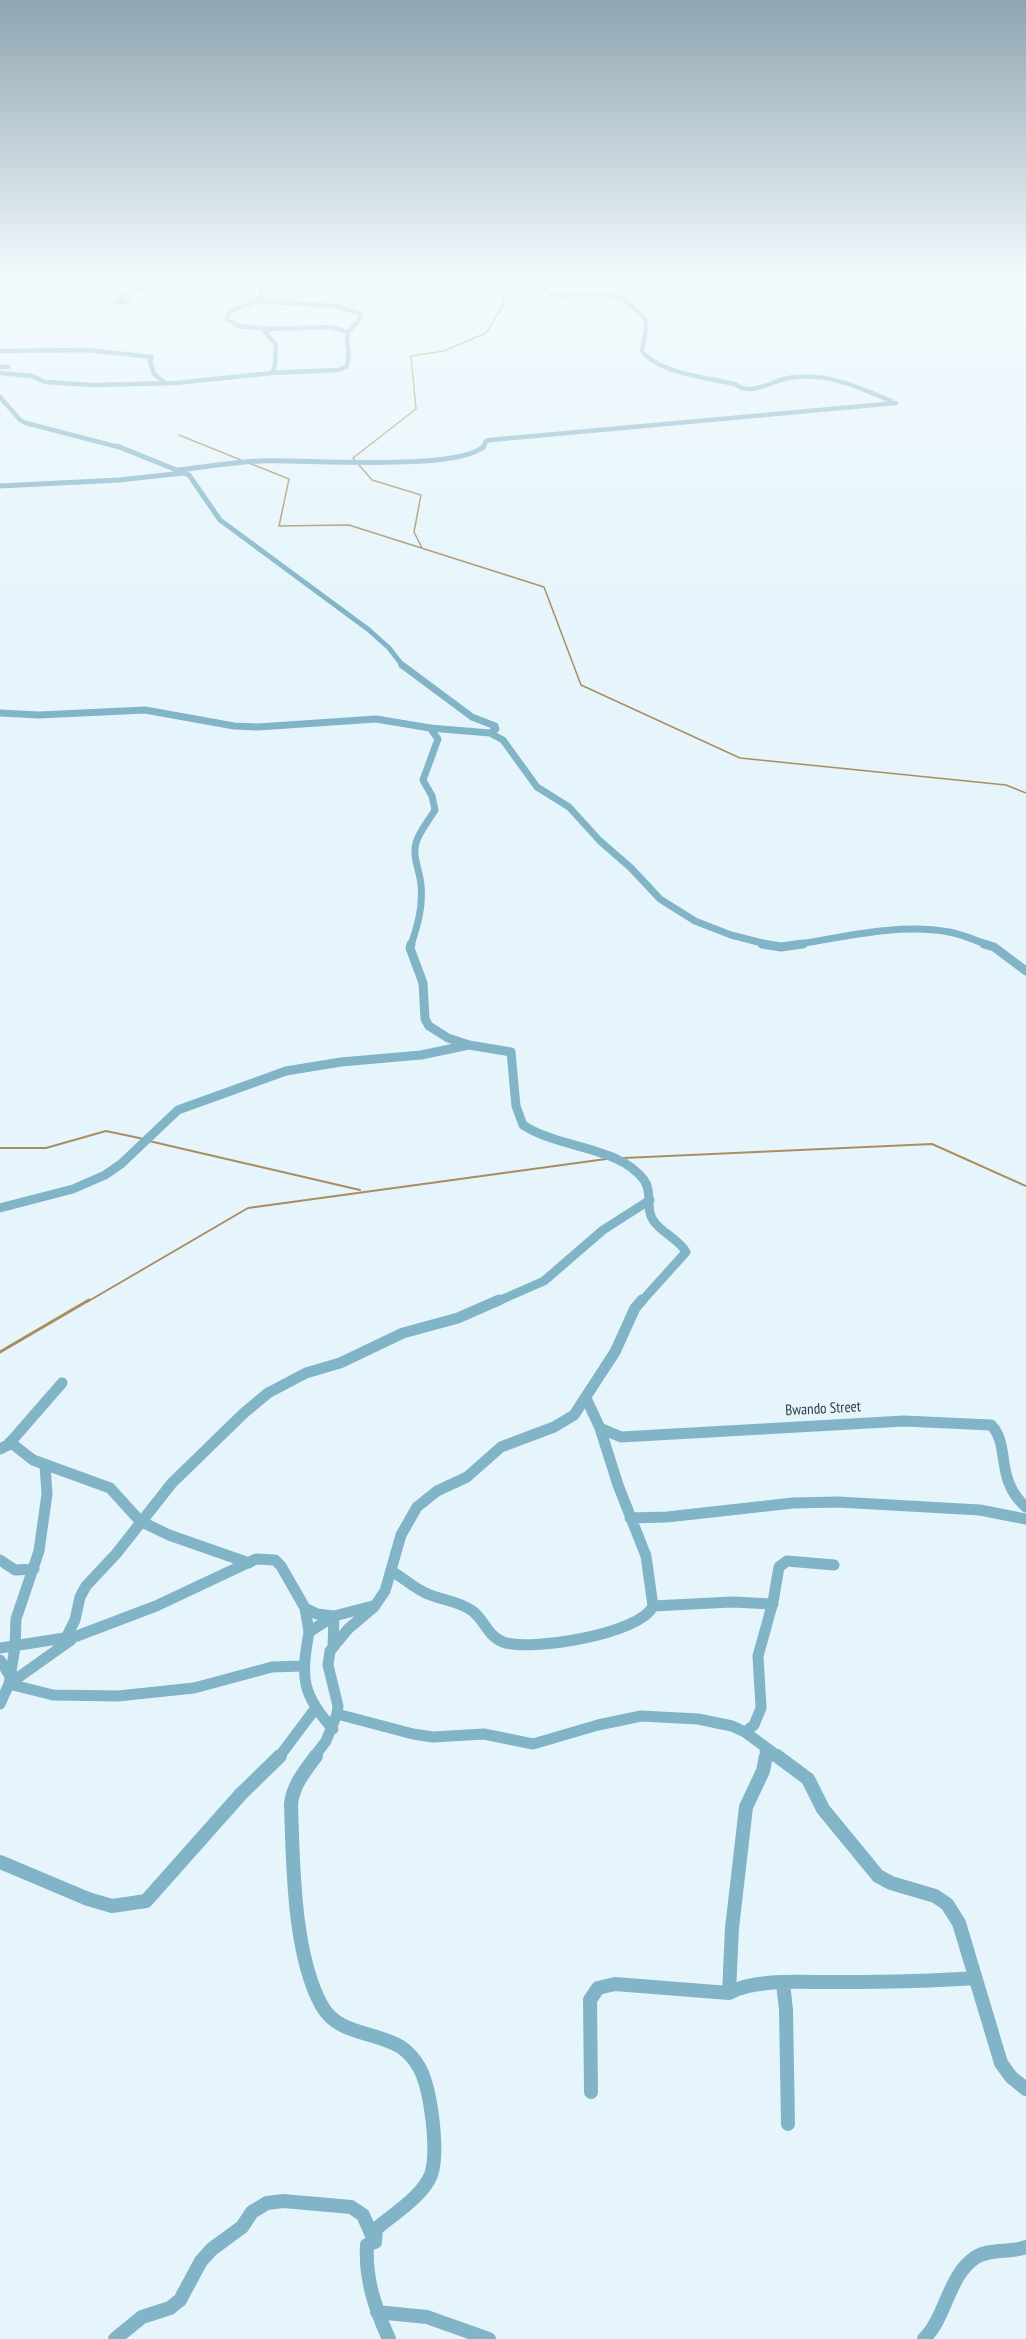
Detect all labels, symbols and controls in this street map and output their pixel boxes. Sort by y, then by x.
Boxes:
street label: Bwando Street [785,1398,861,1420]

